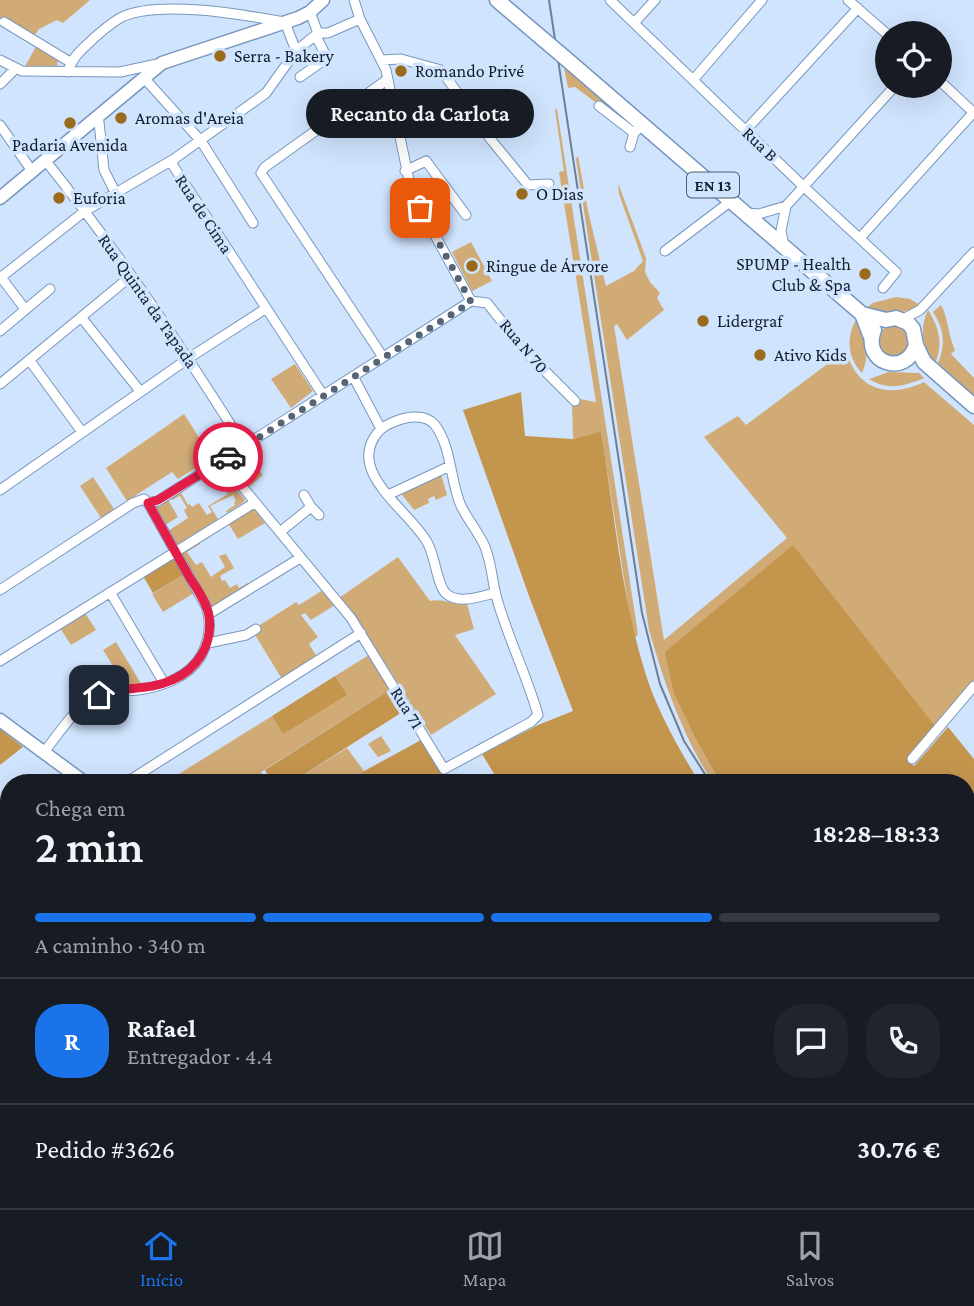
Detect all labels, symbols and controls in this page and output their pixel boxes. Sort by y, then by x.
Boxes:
map controls [875,21,952,98]
button: locate [875,21,952,98]
place label: Serra - Bakery [234,46,334,66]
marker: Serra - Bakery [212,48,228,64]
place label: Romando Privé [415,61,524,81]
marker: Romando Privé [393,63,409,79]
callout: Recanto da Carlota [306,89,534,138]
text: Recanto da Carlota [330,100,510,126]
place label: Aromas d'Areia [135,108,244,128]
marker: Aromas d'Areia [113,110,129,126]
marker: Padaria Avenida [62,115,78,131]
street label: Rua B [738,123,782,165]
place label: Padaria Avenida [12,135,128,155]
street label: Rua de Cima [171,171,237,257]
road number: EN 13 [687,172,739,197]
pin [390,178,450,238]
place label: O Dias [536,184,584,204]
marker: O Dias [514,186,530,202]
place label: Euforia [73,188,126,208]
icon: bag [401,189,439,227]
marker: Euforia [51,190,67,206]
street label: Rua Quinta da Tapada [94,230,202,372]
place label: SPUMP - Health Club & Spa [736,254,851,295]
place label: Ringue de Árvore [486,256,608,276]
marker: Ringue de Árvore [464,258,480,274]
marker: SPUMP - Health Club & Spa [857,266,873,282]
place label: Lidergraf [717,311,784,331]
marker: Lidergraf [695,313,711,329]
street label: Rua N 70 [496,315,552,377]
place label: Ativo Kids [774,345,847,365]
marker: Ativo Kids [752,347,768,363]
courier [193,422,263,492]
icon: car [209,438,247,476]
pin [69,665,129,725]
icon: home [80,676,118,714]
street label: Rua 71 [387,684,427,733]
text: Chega em [35,795,126,821]
text: 18:28–18:33 [813,819,940,848]
text: 2 min [35,821,143,872]
text: A caminho · 340 m [35,932,206,958]
button: chat [774,1004,848,1078]
button: phone [866,1004,940,1078]
text: Rafael [127,1014,196,1043]
text: R [64,1027,80,1056]
text: Entregador · 4.4 [127,1043,273,1069]
text: Pedido #3626 [35,1135,175,1164]
text: 30.76 € [857,1135,940,1164]
tab: Início [140,1227,183,1290]
tab: Mapa [463,1227,506,1290]
tab: Salvos [786,1227,834,1290]

